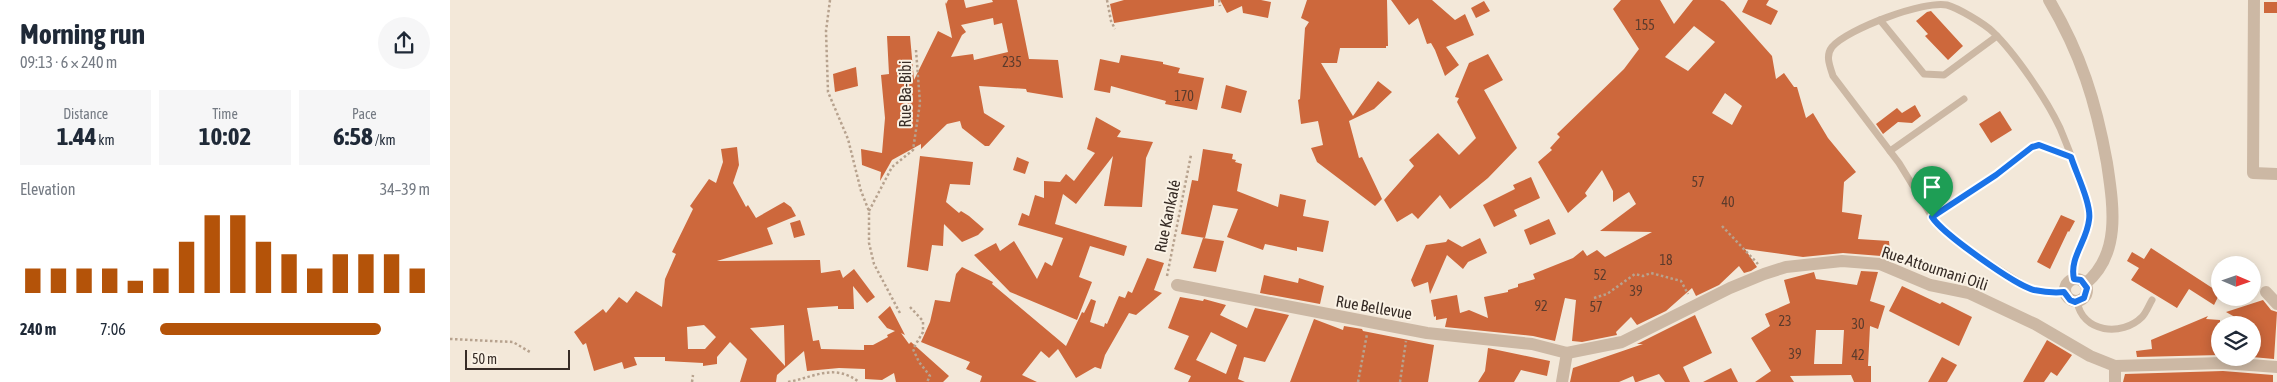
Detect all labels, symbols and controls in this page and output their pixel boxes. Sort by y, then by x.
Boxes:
button: share [378,17,430,69]
house number: 155 [1635,17,1655,33]
text: Morning run [20,18,145,50]
text: 09:13 · 6 × 240 m [20,53,117,71]
house number: 235 [1002,54,1022,70]
street label: Rue Ba-Bibi [896,61,914,127]
house number: 170 [1174,88,1194,104]
text: Distance [63,106,108,122]
text: Time [212,106,238,122]
text: Pace [352,106,377,122]
text: 1.44 [57,122,96,150]
text: 10:02 [199,122,251,150]
text: 6:58 [333,122,373,150]
text: km [96,132,115,148]
text: /km [373,132,396,148]
pin [1911,166,1953,217]
icon: arrive [1918,173,1946,201]
house number: 57 [1691,174,1705,190]
street label: Rue Kankalé [1151,178,1183,254]
text: Elevation [20,180,75,198]
text: 34–39 m [380,180,430,198]
house number: 40 [1721,194,1735,210]
street label: Rue Attoumani Oili [1879,242,1991,294]
house number: 18 [1659,252,1673,268]
north arrow [2211,256,2261,306]
map controls [2211,256,2261,366]
house number: 52 [1593,267,1607,283]
house number: 39 [1629,283,1643,299]
street label: Rue Bellevue [1334,291,1414,323]
house number: 92 [1534,298,1548,314]
house number: 57 [1589,299,1603,315]
house number: 23 [1778,313,1792,329]
house number: 30 [1851,316,1865,332]
button: layers [2211,316,2261,366]
text: 240 m [20,320,56,338]
text: 7:06 [100,320,126,338]
house number: 39 [1788,346,1802,362]
scale bar [465,347,570,370]
house number: 42 [1851,347,1865,363]
text: 50 m [472,351,497,367]

